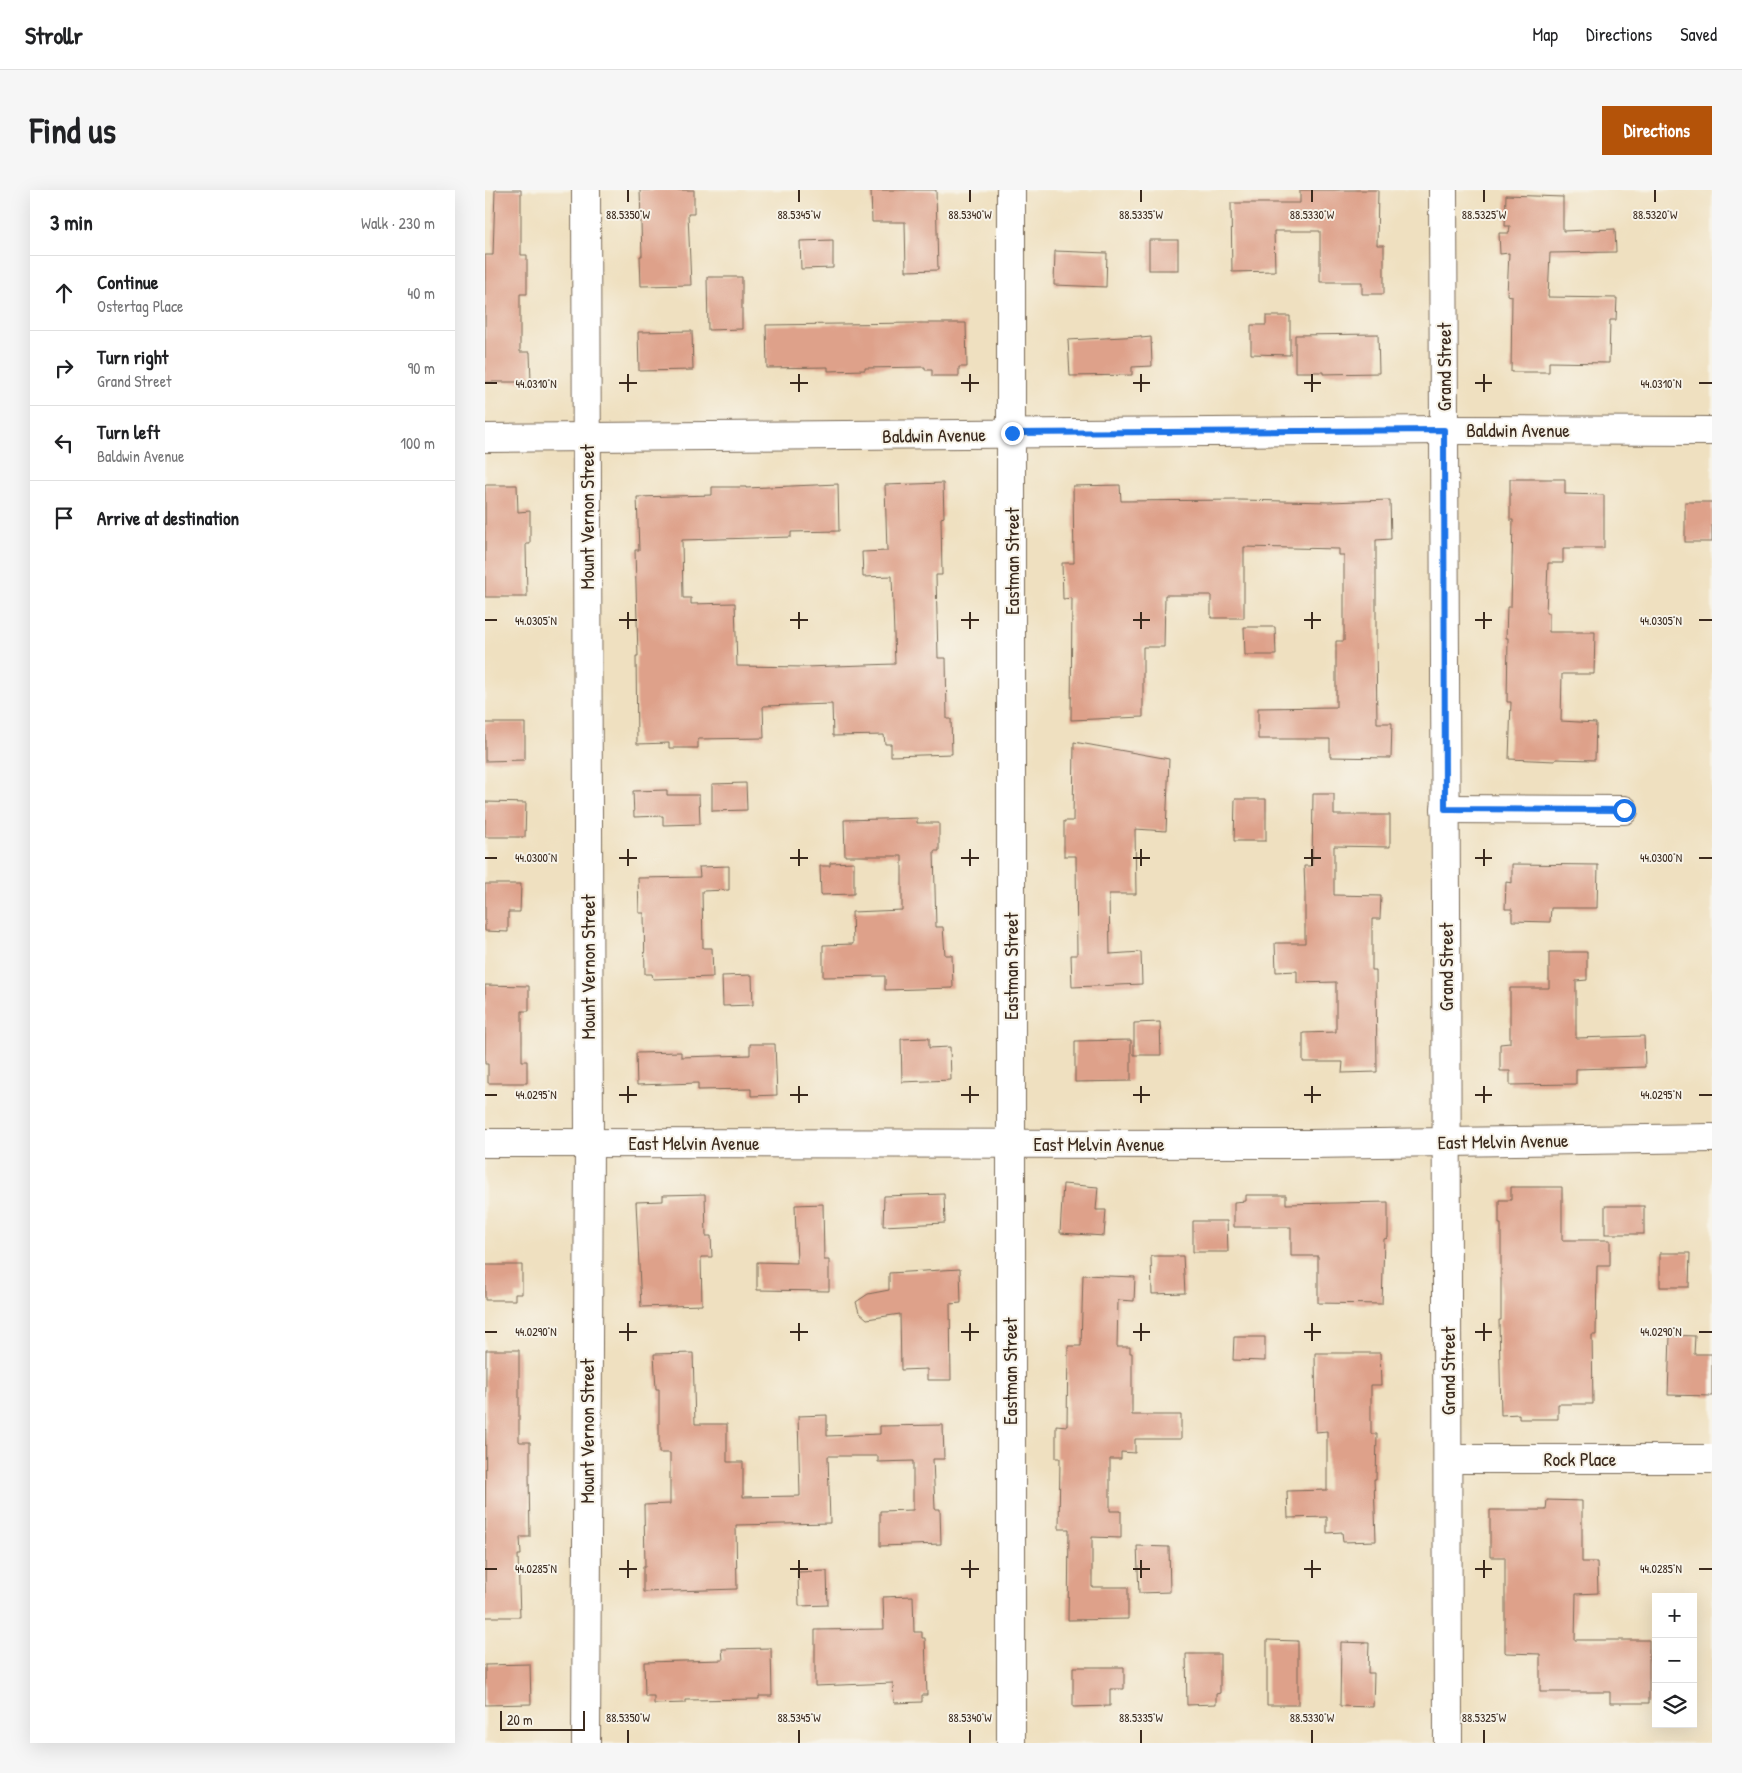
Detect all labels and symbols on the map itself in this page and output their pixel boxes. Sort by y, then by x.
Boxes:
text: 88.5350°W [606,206,651,223]
text: 88.5345°W [777,206,821,223]
text: 88.5340°W [948,206,992,223]
text: 88.5335°W [1119,206,1164,223]
text: 88.5330°W [1290,206,1335,223]
text: 88.5325°W [1462,206,1507,223]
text: 88.5320°W [1633,206,1678,223]
street label: Grand Street [1431,322,1457,411]
text: 44.0310°N [515,375,557,392]
text: 44.0310°N [1640,375,1682,392]
street label: Baldwin Avenue [1466,417,1570,443]
street label: Baldwin Avenue [882,421,987,449]
route end [1001,422,1024,445]
street label: Mount Vernon Street [574,444,600,590]
street label: Eastman Street [999,507,1025,615]
text: 44.0305°N [515,612,557,629]
text: 44.0305°N [1640,612,1682,629]
route start [1613,799,1636,822]
text: 44.0300°N [515,849,557,866]
text: 44.0300°N [1640,849,1682,866]
street label: Mount Vernon Street [575,894,601,1040]
street label: Eastman Street [998,912,1024,1020]
street label: Grand Street [1433,922,1459,1011]
text: 44.0295°N [515,1086,557,1103]
text: 44.0295°N [1640,1086,1682,1103]
street label: East Melvin Avenue [1437,1127,1569,1155]
street label: East Melvin Avenue [629,1130,760,1156]
street label: East Melvin Avenue [1034,1131,1165,1157]
street label: Eastman Street [997,1317,1023,1425]
text: 44.0290°N [515,1323,557,1340]
text: 44.0290°N [1640,1323,1682,1340]
street label: Grand Street [1435,1326,1461,1415]
street label: Mount Vernon Street [574,1358,600,1504]
street label: Rock Place [1544,1446,1617,1472]
text: 44.0285°N [515,1560,557,1577]
text: 44.0285°N [1640,1560,1682,1577]
scale bar [500,1708,585,1731]
text: 88.5350°W [606,1709,651,1726]
text: 88.5345°W [777,1709,821,1726]
text: 88.5340°W [948,1709,992,1726]
text: 88.5335°W [1119,1709,1164,1726]
text: 88.5330°W [1290,1709,1335,1726]
text: 88.5325°W [1462,1709,1507,1726]

